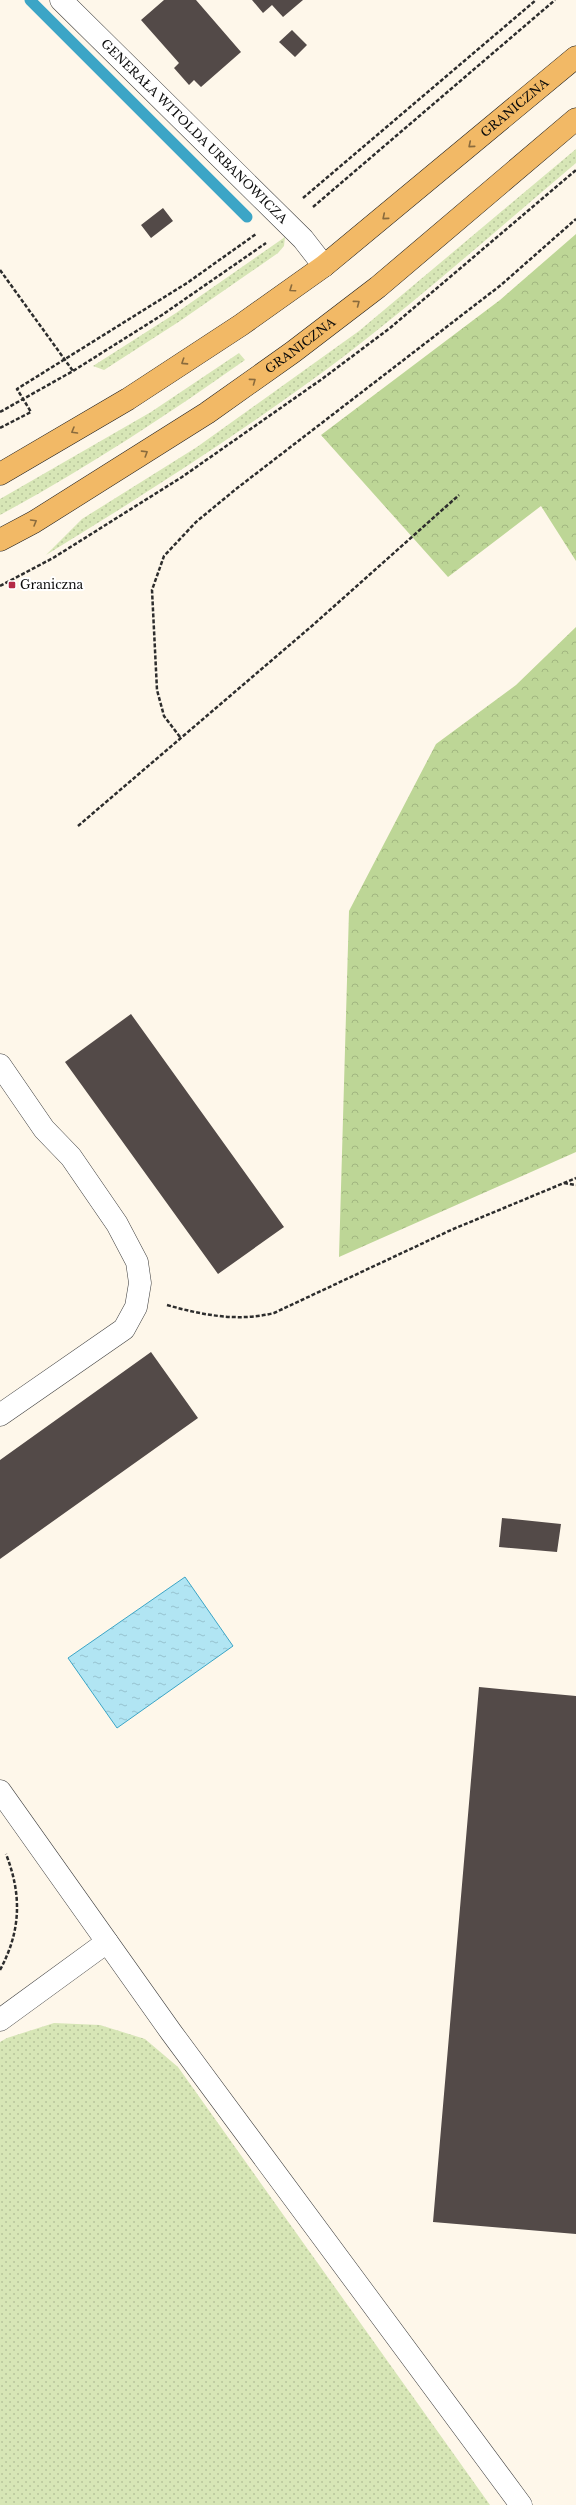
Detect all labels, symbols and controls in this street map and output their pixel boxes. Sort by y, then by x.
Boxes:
street label: GENERAŁA WITOLDA URBANOWICZA [98,36,291,227]
street label: GRANICZNA [477,75,552,140]
one-way arrow [469,140,476,147]
one-way arrow [383,212,390,219]
one-way arrow [289,284,296,292]
one-way arrow [353,300,360,308]
street label: GRANICZNA [262,314,339,376]
one-way arrow [182,357,189,364]
one-way arrow [248,378,255,385]
one-way arrow [71,427,79,434]
one-way arrow [141,450,148,457]
one-way arrow [30,519,38,526]
place label: Graniczna [20,577,84,592]
marker: Graniczna [7,580,17,590]

